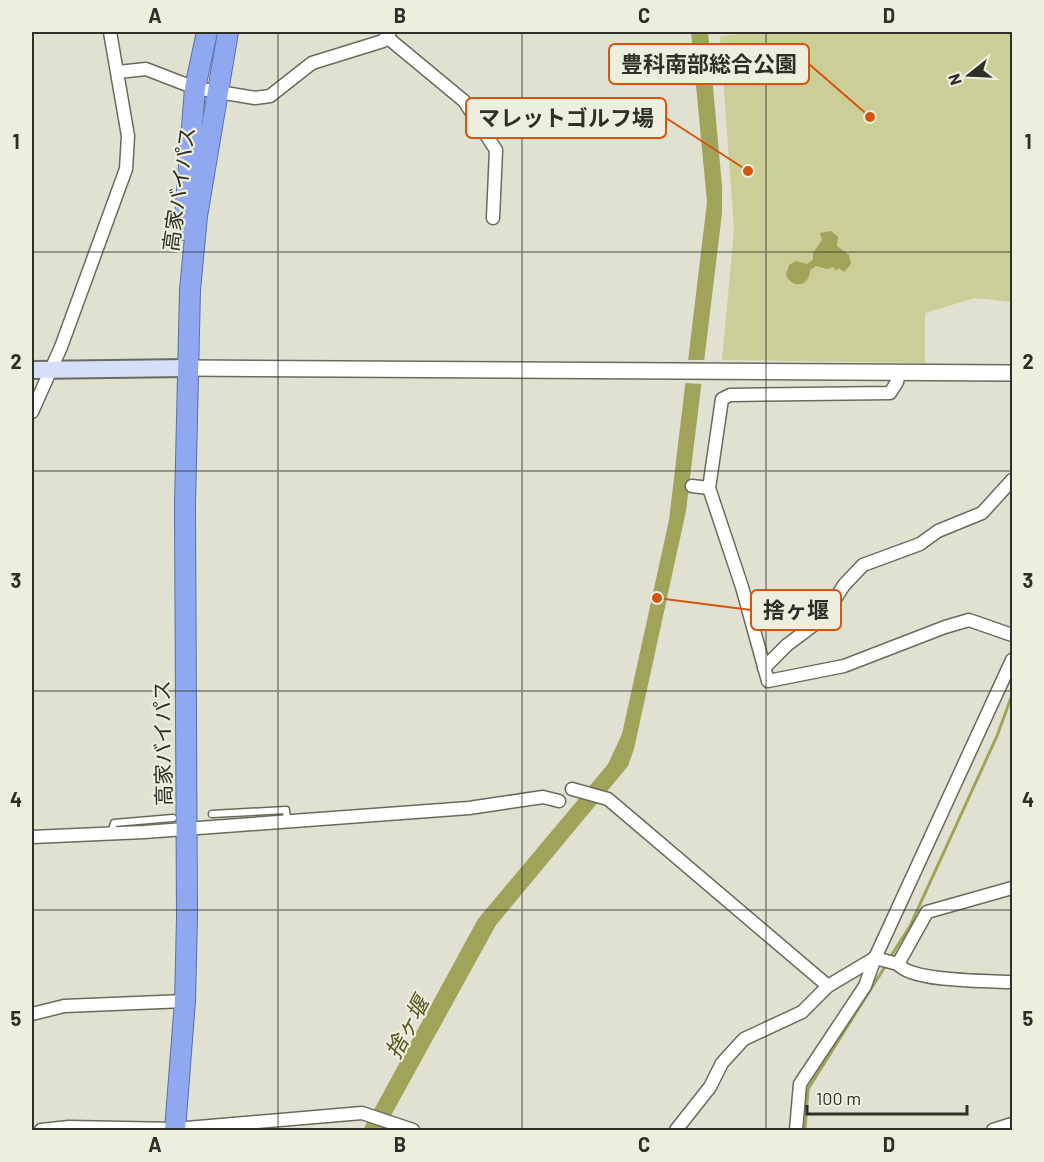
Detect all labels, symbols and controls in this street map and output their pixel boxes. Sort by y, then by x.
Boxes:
text: A [148,3,162,27]
text: B [394,3,406,27]
text: C [638,3,650,27]
text: D [883,3,895,27]
callout: 豊科南部総合公園 [609,44,809,84]
north arrow [939,45,999,105]
text: 豊科南部総合公園 [621,50,797,76]
text: N [944,72,965,88]
callout: マレットゴルフ場 [466,98,666,138]
text: マレットゴルフ場 [478,104,654,130]
street label: 高家バイパス [157,125,199,253]
text: 1 [12,129,20,153]
text: 1 [1024,129,1032,153]
text: 2 [10,349,22,373]
text: 2 [1022,349,1034,373]
text: 3 [11,568,21,592]
text: 3 [1023,568,1033,592]
callout: 捨ヶ堰 [751,590,841,630]
text: 捨ヶ堰 [763,596,829,622]
street label: 高家バイパス [148,680,176,806]
text: 4 [10,787,22,811]
text: 4 [1022,787,1034,811]
water label: 捨ヶ堰 [379,988,435,1062]
text: 5 [11,1006,22,1030]
text: 5 [1023,1006,1034,1030]
scale bar [807,1078,968,1116]
text: 100 m [816,1087,861,1109]
text: A [148,1132,162,1156]
text: B [394,1132,406,1156]
text: C [638,1132,650,1156]
text: D [883,1132,895,1156]

